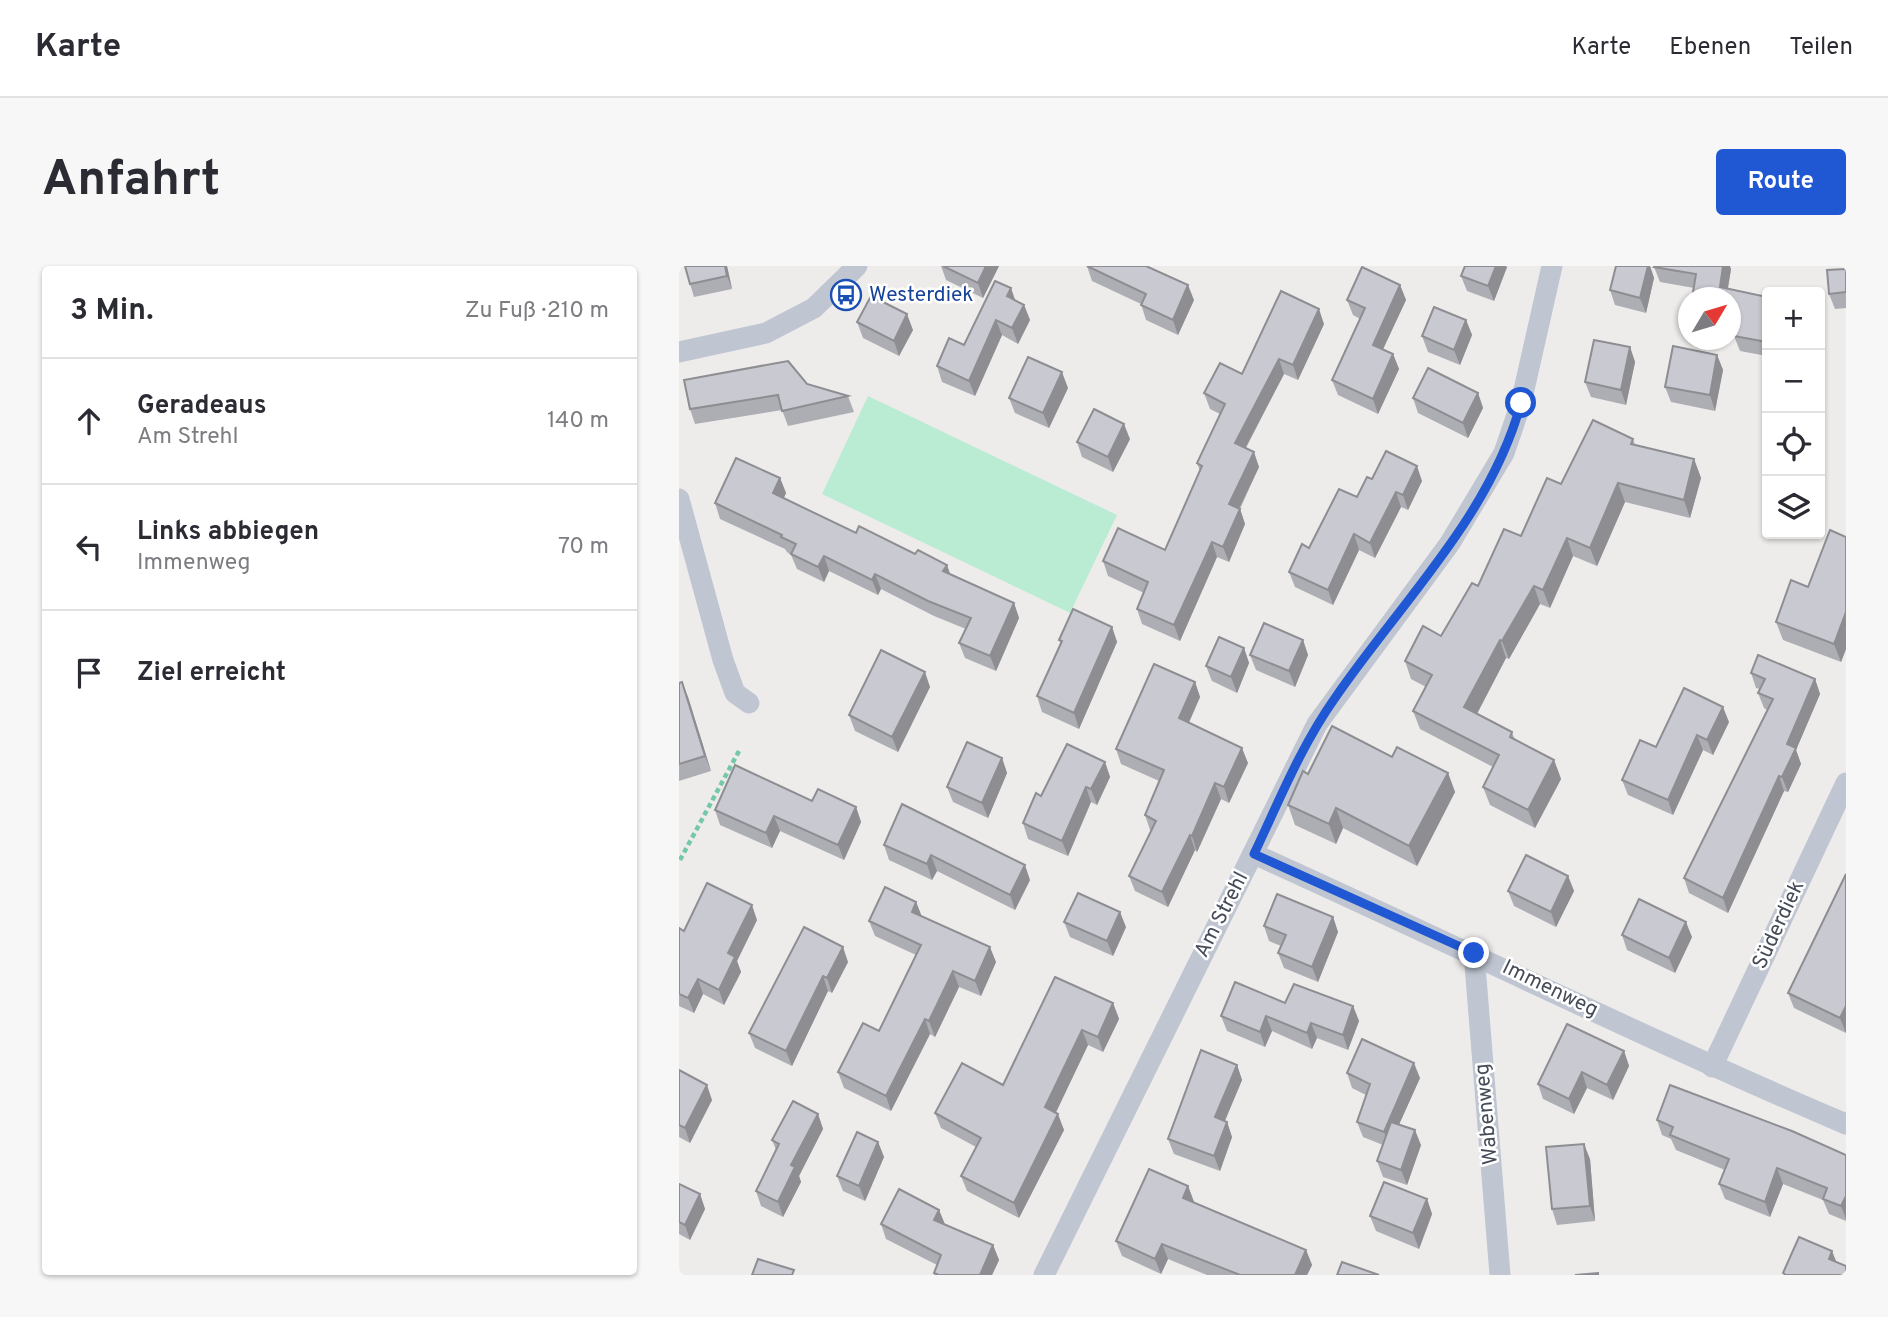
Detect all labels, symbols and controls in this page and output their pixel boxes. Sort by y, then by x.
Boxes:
text: Karte [35,27,121,69]
text: Karte [1571,33,1631,63]
text: Ebenen [1669,33,1751,63]
text: Teilen [1789,33,1853,63]
button: Route [1716,149,1846,215]
text: Anfahrt [42,151,220,213]
bus stop icon: Westerdiek [829,278,863,312]
place label: Westerdiek [869,282,973,309]
north arrow [1678,287,1741,350]
map controls [1762,287,1825,539]
button: + [1762,287,1825,350]
text: 3 Min. [70,293,154,330]
text: Zu Fuß · 210 m [465,297,609,326]
button: − [1762,350,1825,413]
route start [1505,387,1536,418]
text: Geradeaus [137,390,266,423]
icon: ahead [70,402,108,440]
text: 140 m [547,407,609,436]
button: locate [1762,413,1825,476]
text: Am Strehl [137,423,239,452]
button: layers [1762,476,1825,539]
text: Links abbiegen [137,516,319,549]
icon: left [70,528,108,566]
text: 70 m [558,533,609,562]
text: Immenweg [137,549,250,578]
icon: arrive [70,654,108,692]
text: Ziel erreicht [137,657,286,690]
street label: Am Strehl [1189,868,1255,962]
street label: Süderdiek [1747,876,1811,974]
route end [1458,937,1489,968]
street label: Immenweg [1498,954,1602,1024]
street label: Wabenweg [1469,1062,1505,1166]

